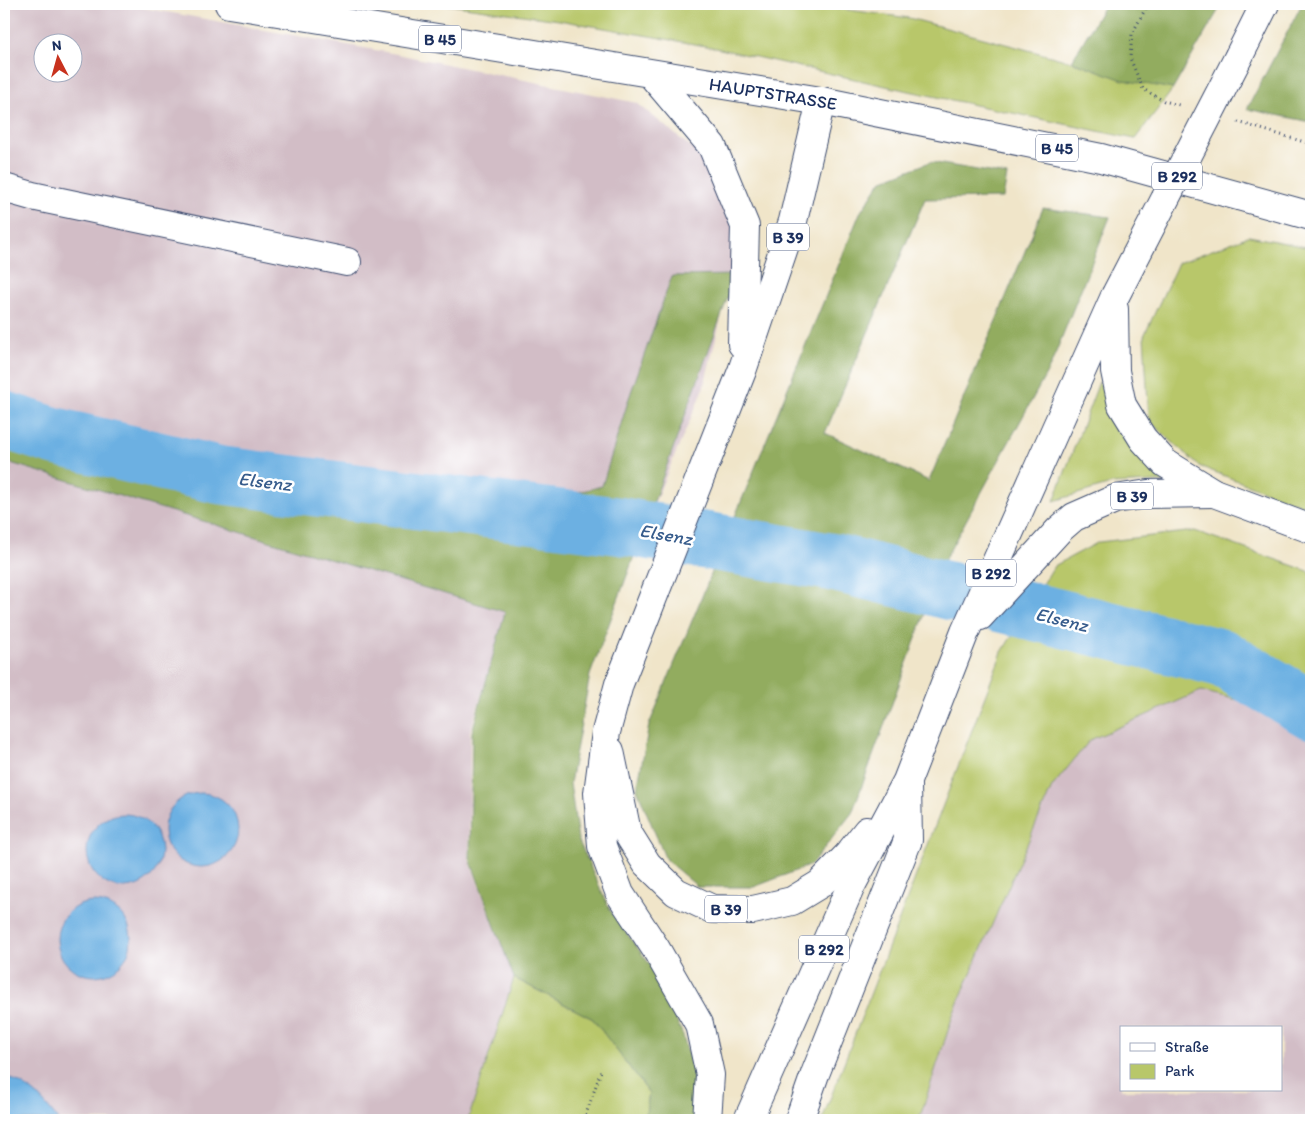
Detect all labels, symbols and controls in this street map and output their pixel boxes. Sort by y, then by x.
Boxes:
road number: B 45 [419,26,461,52]
north arrow [32,32,82,82]
text: N [51,37,62,55]
street label: HAUPTSTRASSE [707,73,839,115]
road number: B 45 [1036,134,1078,162]
road number: B 292 [1152,162,1202,190]
road number: B 39 [767,223,809,250]
water label: Elsenz [237,467,294,496]
road number: B 39 [1111,482,1153,510]
water label: Elsenz [638,519,695,551]
road number: B 292 [966,560,1016,586]
water label: Elsenz [1033,602,1092,637]
road number: B 39 [705,896,747,922]
road number: B 292 [799,936,849,962]
legend [1120,1026,1282,1092]
text: Straße [1165,1038,1209,1056]
text: Park [1165,1062,1195,1080]

